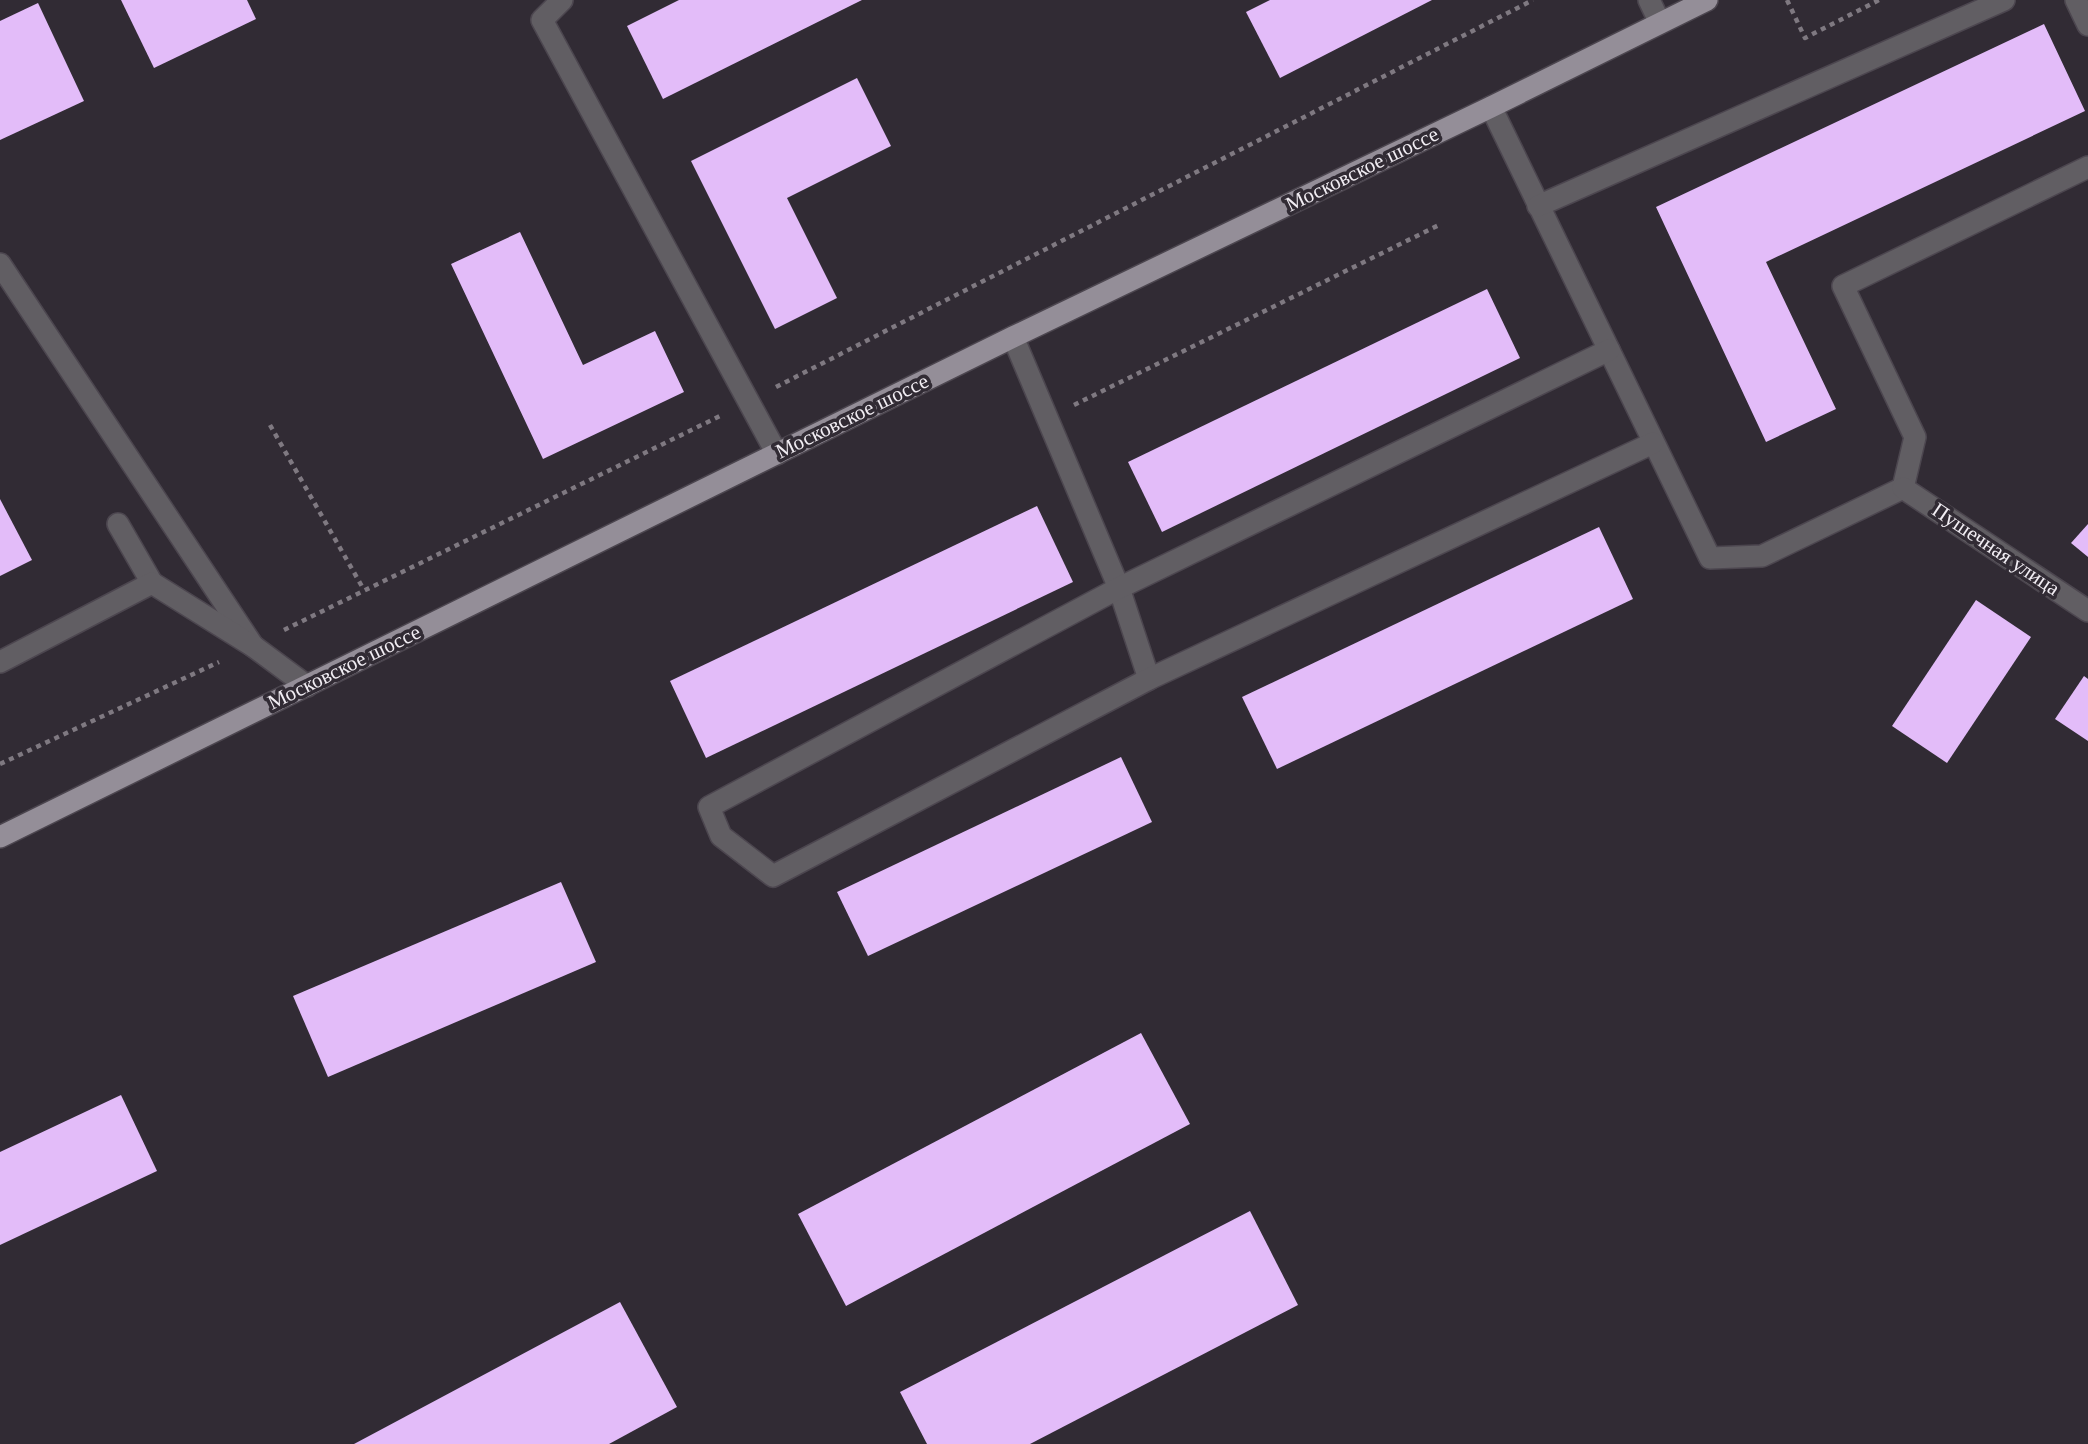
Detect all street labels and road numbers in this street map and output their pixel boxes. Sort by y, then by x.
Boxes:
street label: Московское шоссе [1282,122,1442,216]
street label: Московское шоссе [772,369,932,463]
street label: Пушечная улица [1928,498,2065,601]
street label: Московское шоссе [264,620,424,714]

